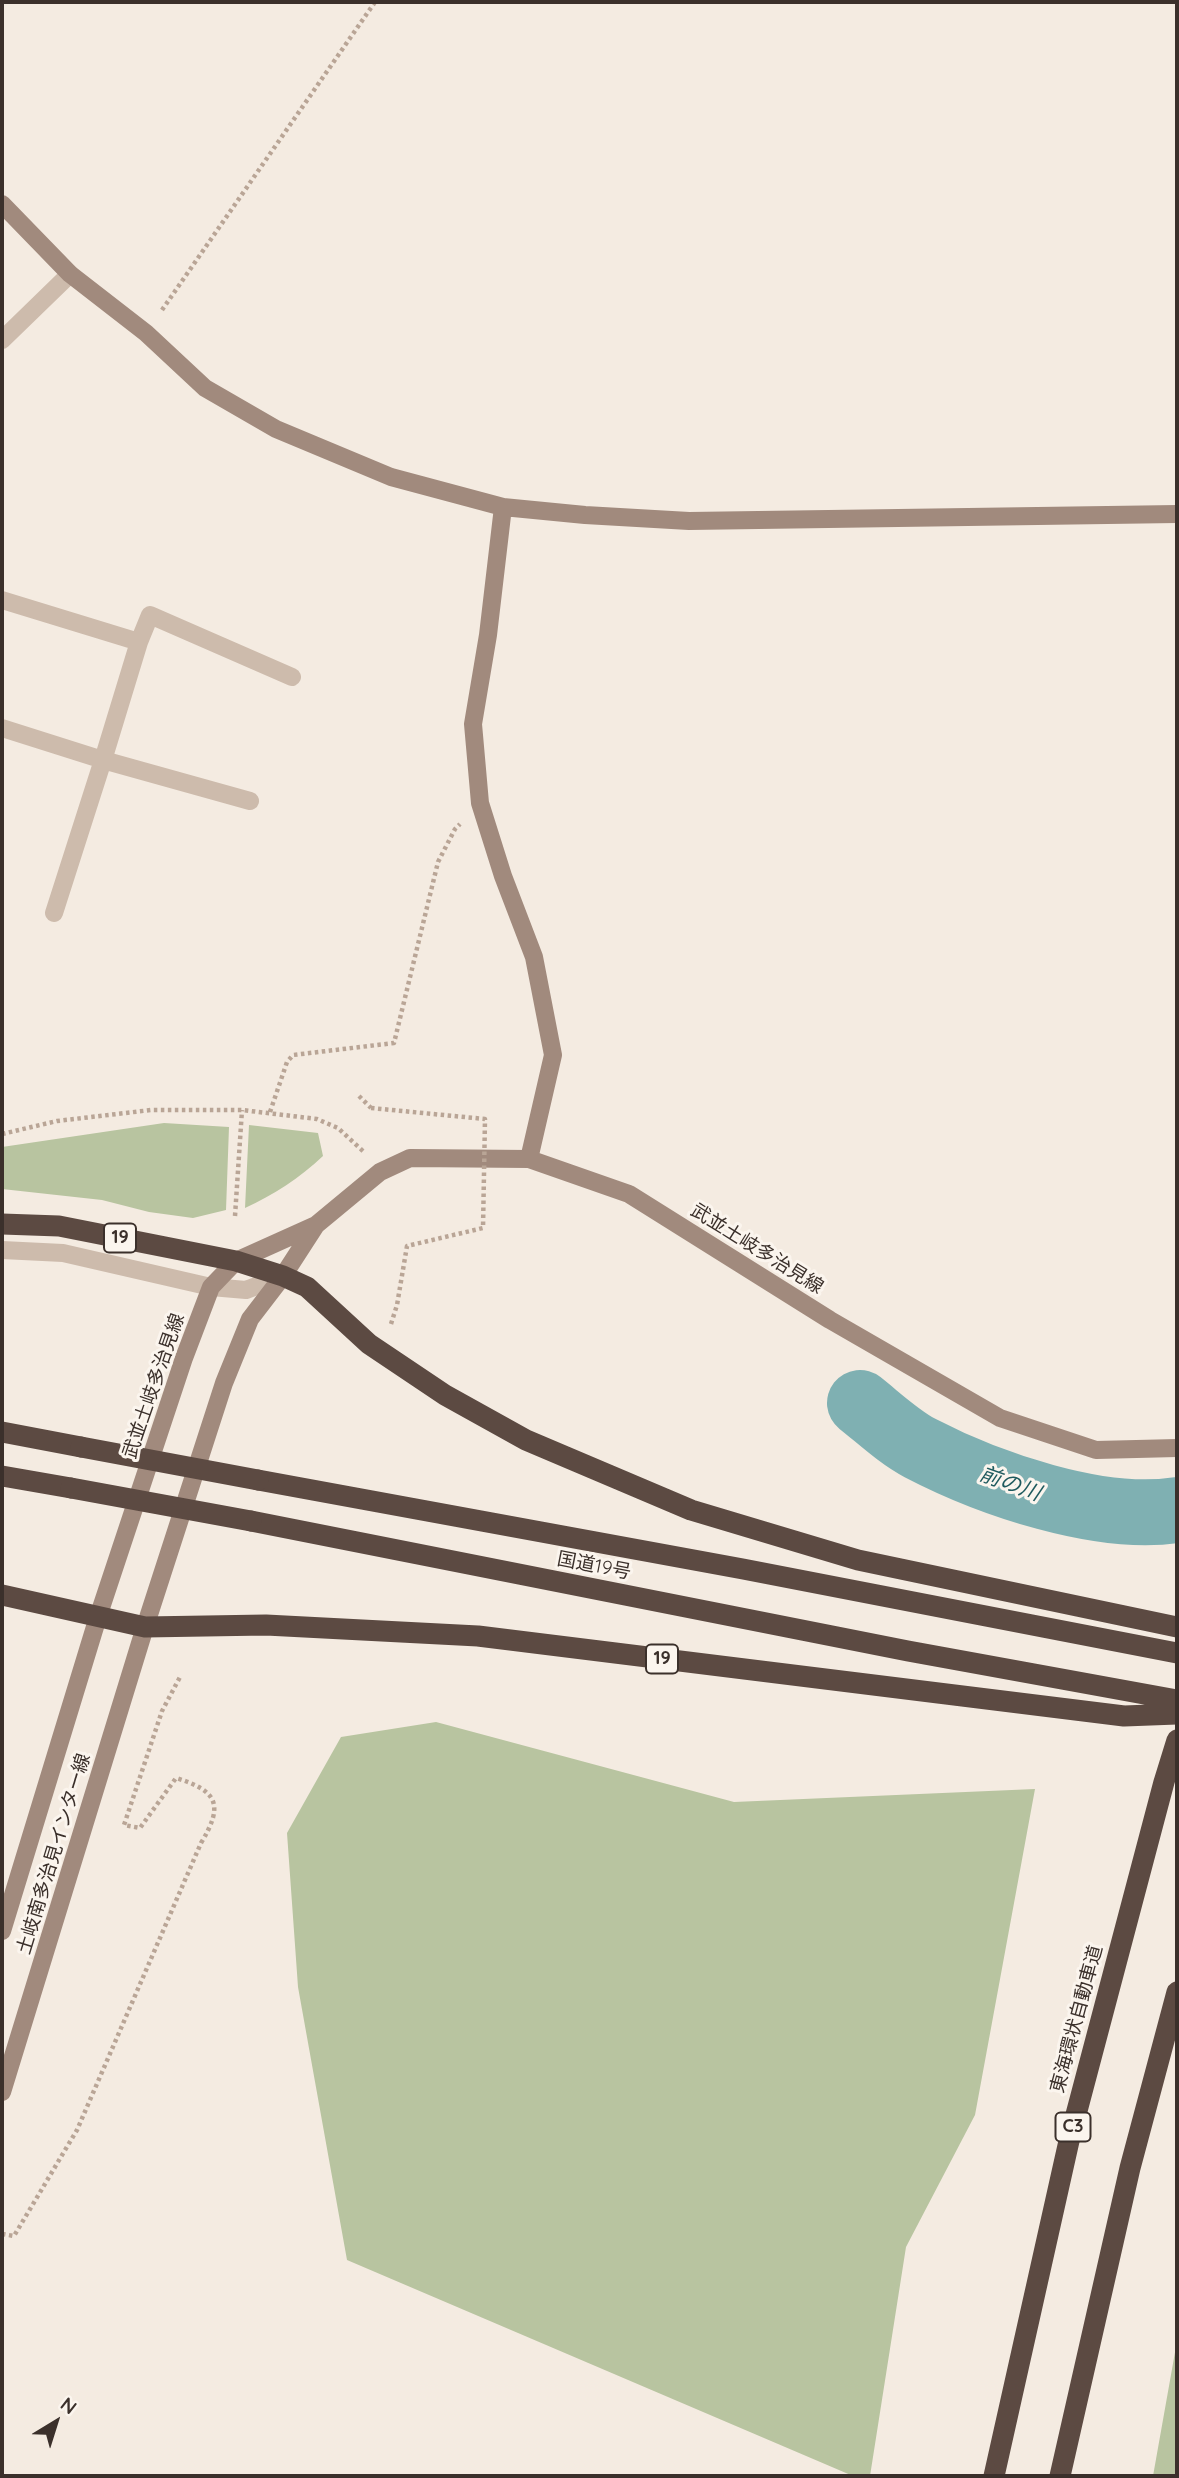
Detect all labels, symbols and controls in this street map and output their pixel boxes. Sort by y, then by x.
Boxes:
street label: 武並土岐多治見線 [687,1199,827,1299]
road number: 19 [104,1224,136,1252]
street label: 武並土岐多治見線 [118,1310,190,1462]
water label: 前の川 [976,1461,1044,1507]
street label: 国道19号 [555,1548,633,1584]
road number: 19 [646,1644,678,1674]
street label: 土岐南多治見インター線 [13,1751,95,1957]
street label: 東海環状自動車道 [1046,1943,1108,2095]
road number: C3 [1056,2112,1090,2141]
north arrow [21,2387,91,2457]
text: N [56,2392,82,2419]

